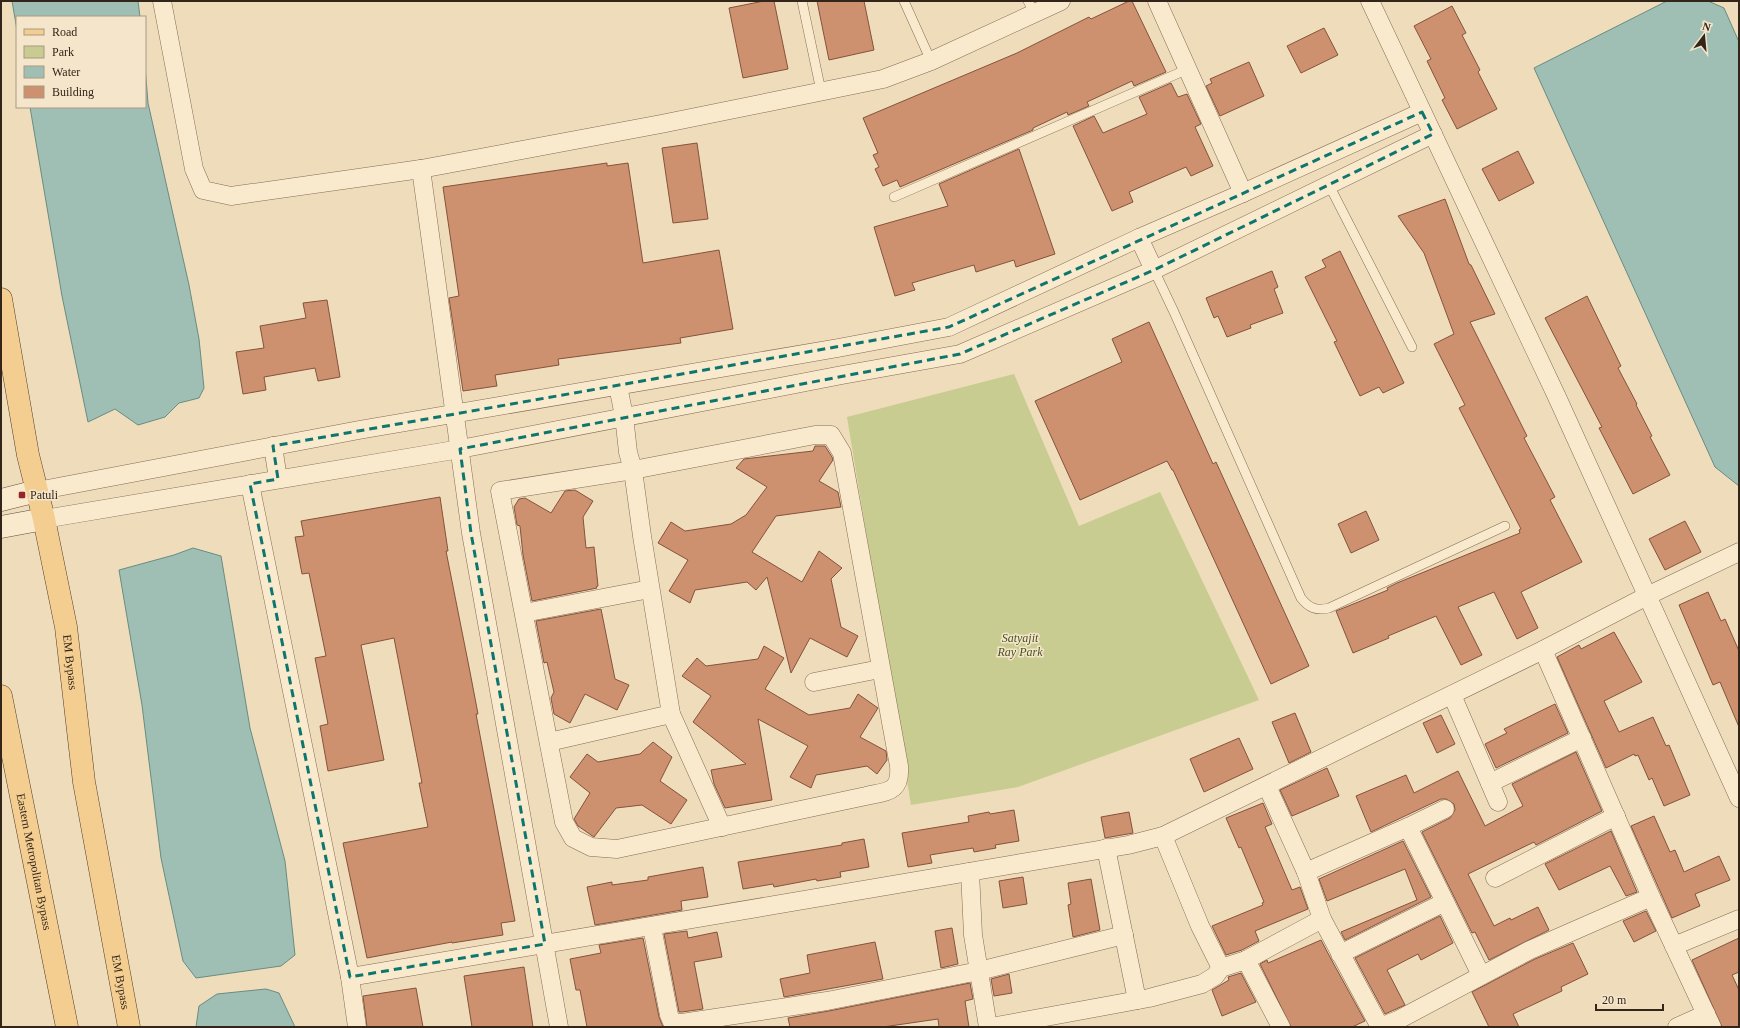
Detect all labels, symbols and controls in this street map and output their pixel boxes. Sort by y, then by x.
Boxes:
legend [16,16,146,108]
north arrow [1684,16,1724,56]
text: N [1701,20,1712,33]
text: Road [52,25,77,39]
text: Park [52,45,74,59]
text: Water [52,65,80,79]
text: Building [52,85,94,99]
place label: Patuli [30,488,59,502]
marker: Patuli [17,490,27,500]
park label: Satyajit Ray Park [997,631,1043,659]
street label: EM Bypass [60,634,80,691]
street label: Eastern Metropolitan Bypass [14,792,55,932]
street label: EM Bypass [109,953,133,1011]
scale bar [1596,986,1663,1012]
text: 20 m [1602,993,1627,1007]

